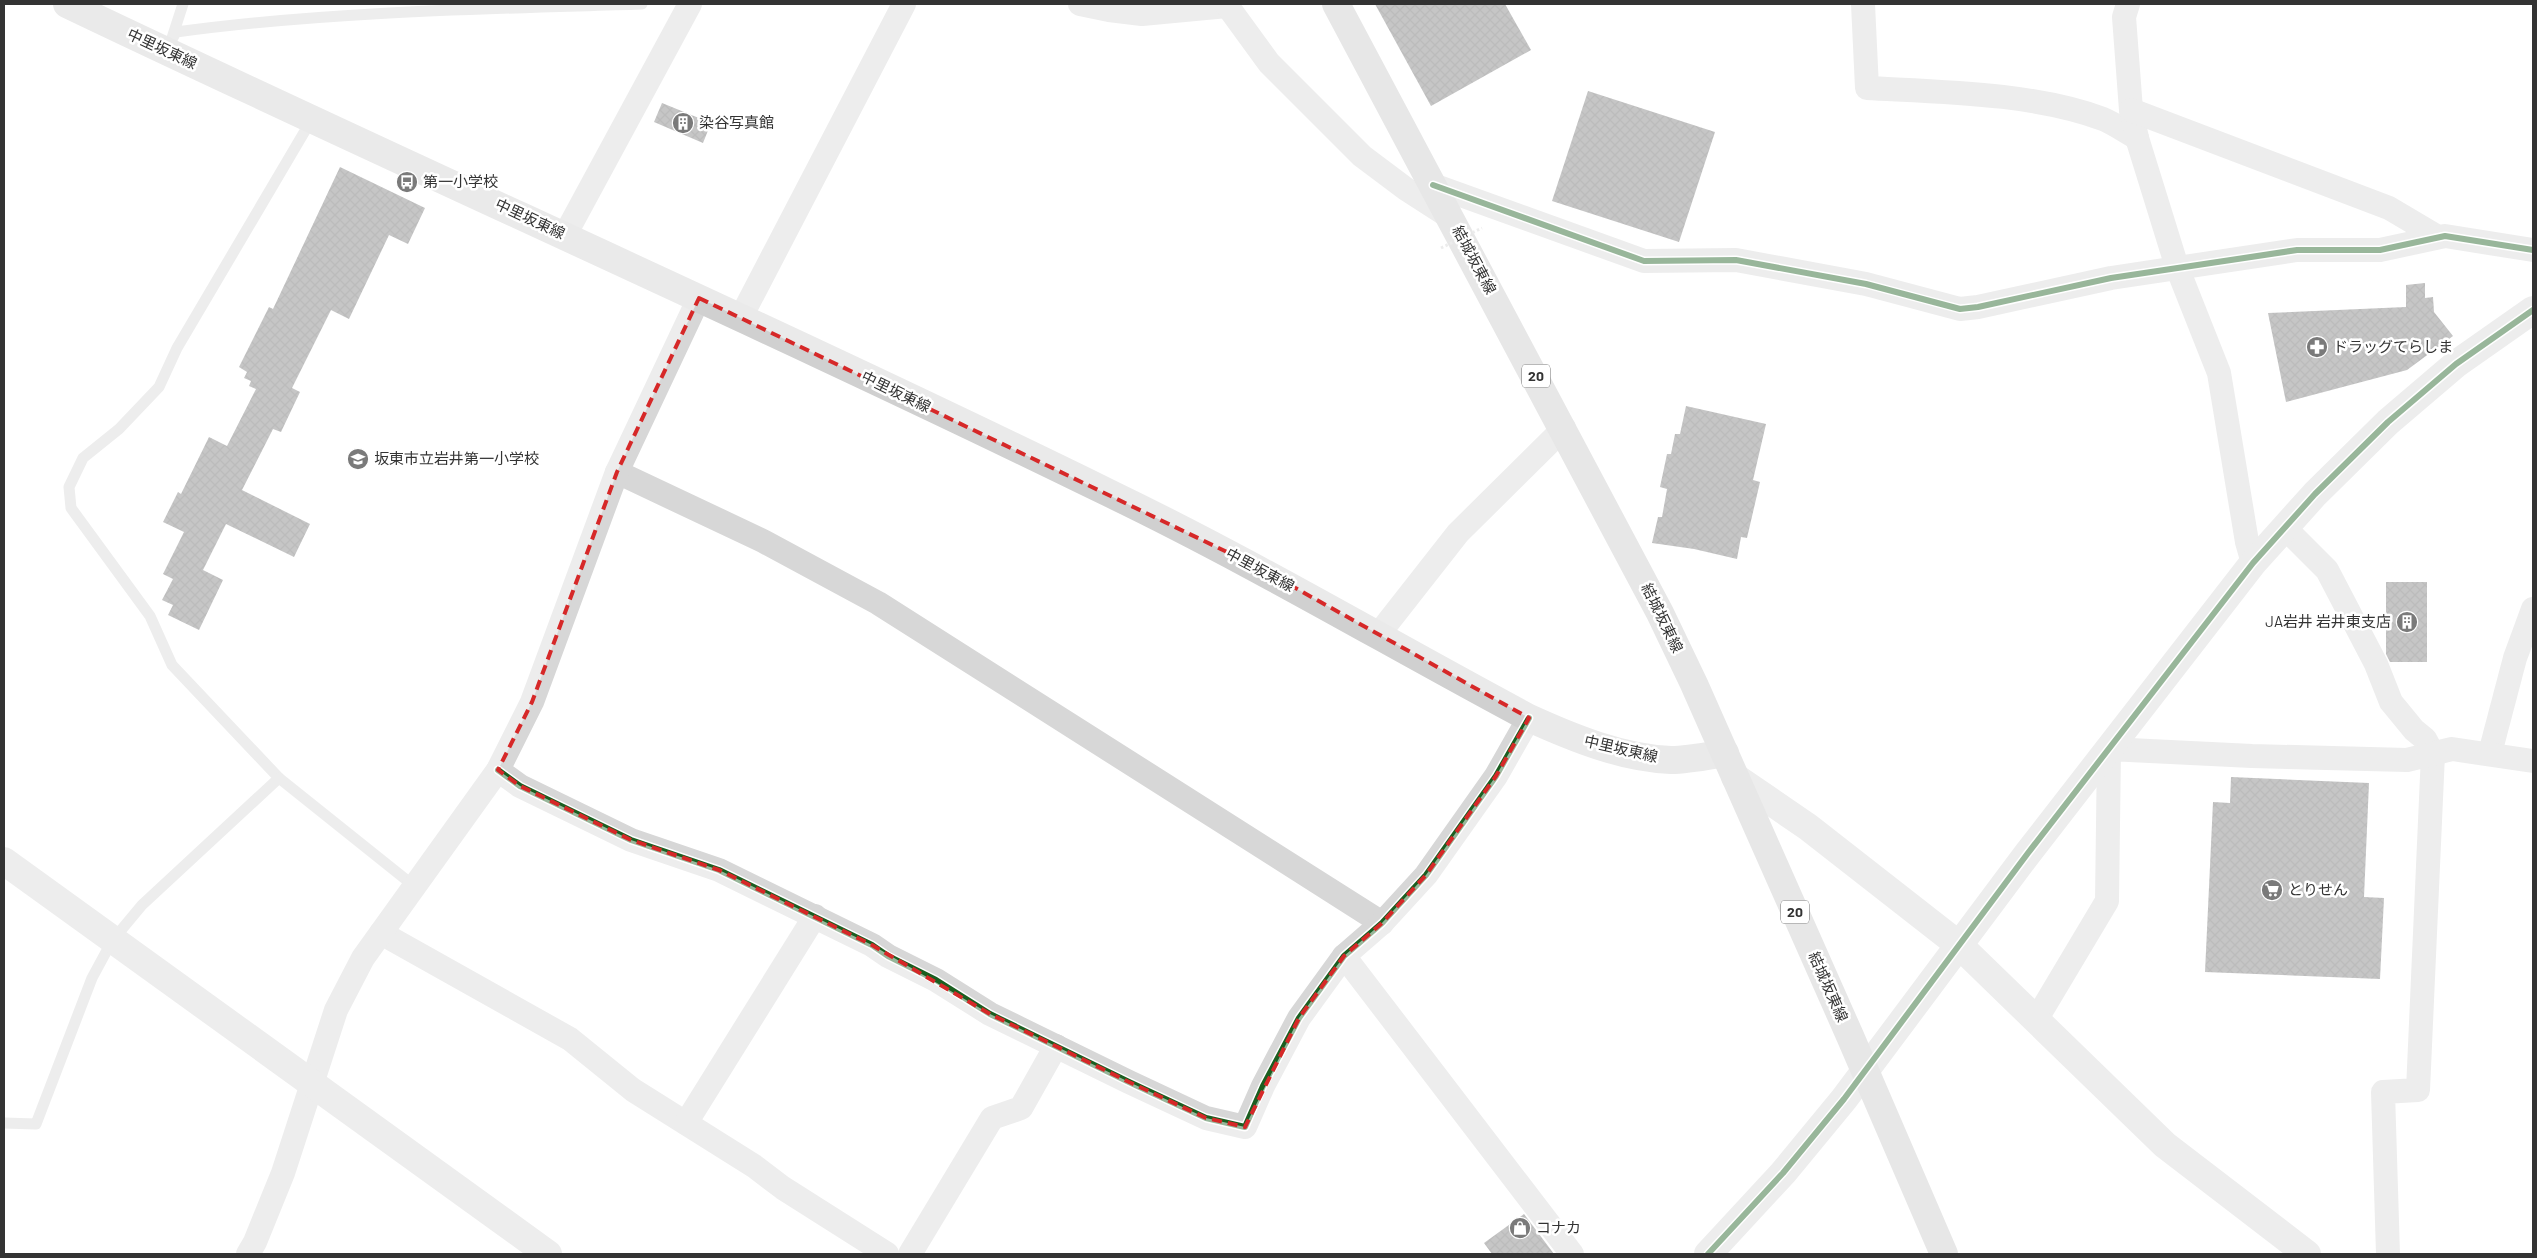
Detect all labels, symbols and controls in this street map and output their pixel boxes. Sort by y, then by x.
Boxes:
street label: 中里坂東線 [125,24,200,72]
building icon: 染谷写真館 [671,111,695,135]
place label: 染谷写真館 [699,113,774,131]
bus stop icon: 第一小学校 [395,170,419,194]
place label: 第一小学校 [423,172,498,190]
street label: 中里坂東線 [493,194,568,242]
street label: 結城坂東線 [1449,222,1500,297]
pharmacy icon: ドラッグてらしま [2305,335,2329,359]
place label: ドラッグてらしま [2333,337,2453,355]
road number: 20 [1522,364,1550,388]
street label: 中里坂東線 [859,367,934,416]
school or university icon: 坂東市立岩井第一小学校 [346,447,370,471]
place label: 坂東市立岩井第一小学校 [374,449,539,467]
street label: 中里坂東線 [1223,544,1298,595]
street label: 結城坂東線 [1638,580,1687,655]
building icon: JA岩井 岩井東支店 [2395,610,2419,634]
place label: JA岩井 岩井東支店 [2265,612,2391,630]
street label: 中里坂東線 [1583,731,1660,765]
supermarket icon: とりせん [2260,878,2284,902]
place label: とりせん [2288,880,2348,898]
road number: 20 [1781,900,1809,924]
street label: 結城坂東線 [1805,949,1852,1025]
shop icon: コナカ [1508,1216,1532,1240]
place label: コナカ [1536,1218,1581,1236]

